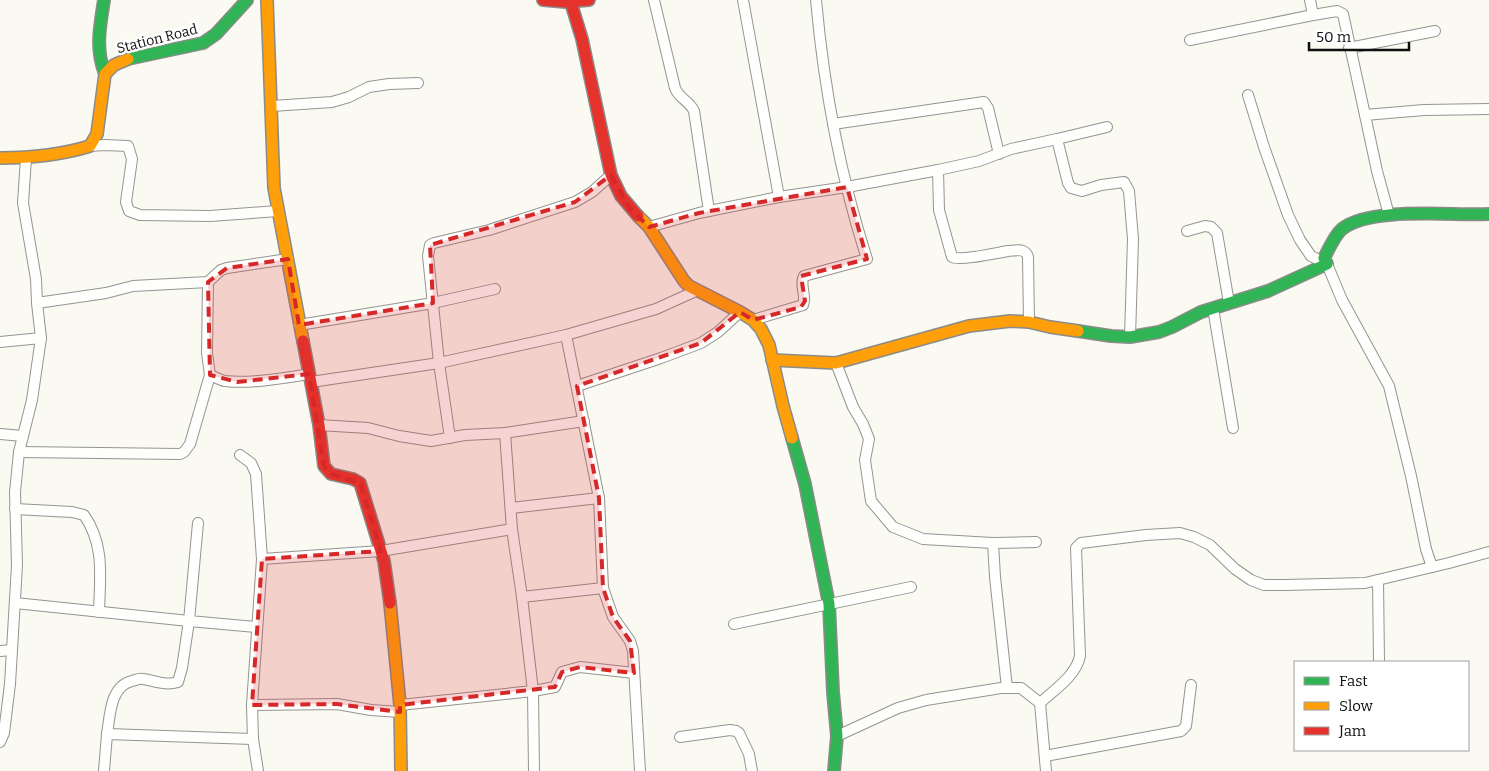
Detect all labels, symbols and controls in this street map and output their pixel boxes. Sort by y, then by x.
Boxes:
scale bar [1309,20,1409,52]
street label: Station Road [115,21,199,57]
text: 50 m [1316,28,1352,46]
legend [1294,661,1469,751]
text: Fast [1339,672,1368,690]
text: Slow [1339,697,1374,715]
text: Jam [1338,722,1367,740]

